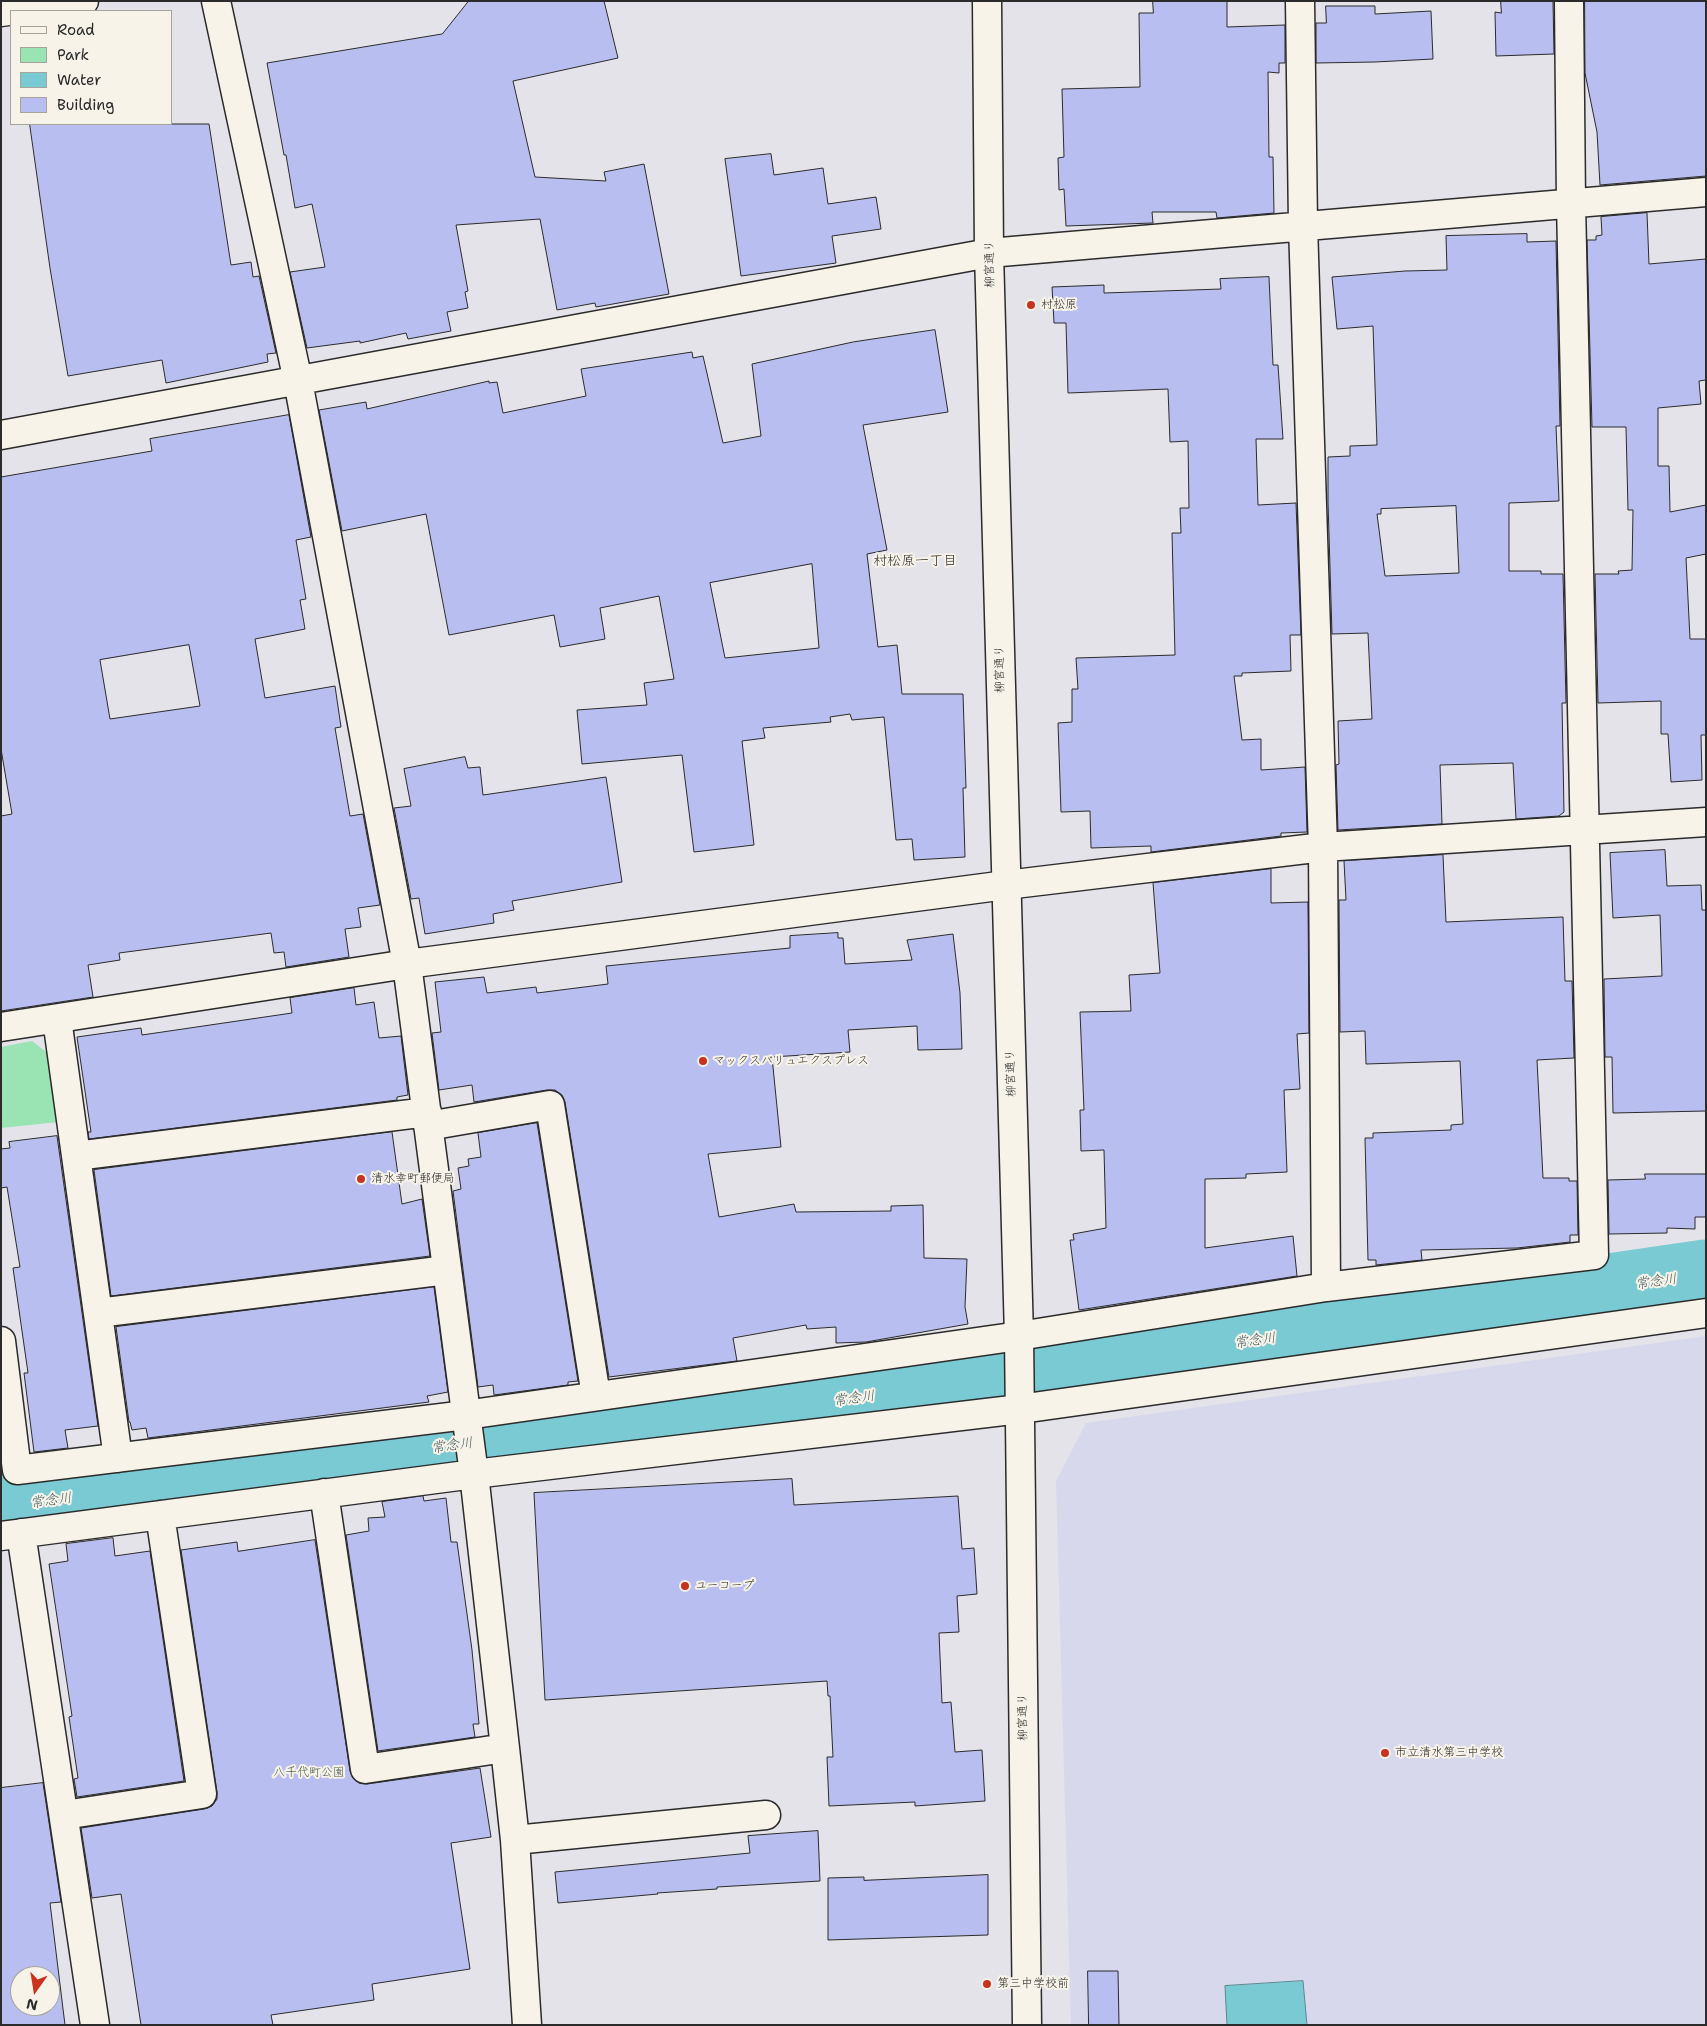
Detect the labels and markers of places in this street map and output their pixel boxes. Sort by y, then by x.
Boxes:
place label: 村松原 [1041,298,1077,312]
marker: 村松原 [1025,299,1037,311]
place label: マックスバリュエクスプレス [713,1054,869,1068]
marker: マックスバリュエクスプレス [697,1055,709,1067]
place label: 清水幸町郵便局 [371,1172,455,1186]
marker: 清水幸町郵便局 [355,1173,367,1185]
place label: ユーコープ [695,1579,755,1593]
marker: ユーコープ [679,1580,691,1592]
place label: 市立清水第三中学校 [1395,1746,1503,1760]
marker: 市立清水第三中学校 [1379,1747,1391,1759]
place label: 第三中学校前 [997,1977,1069,1991]
marker: 第三中学校前 [981,1978,993,1990]

